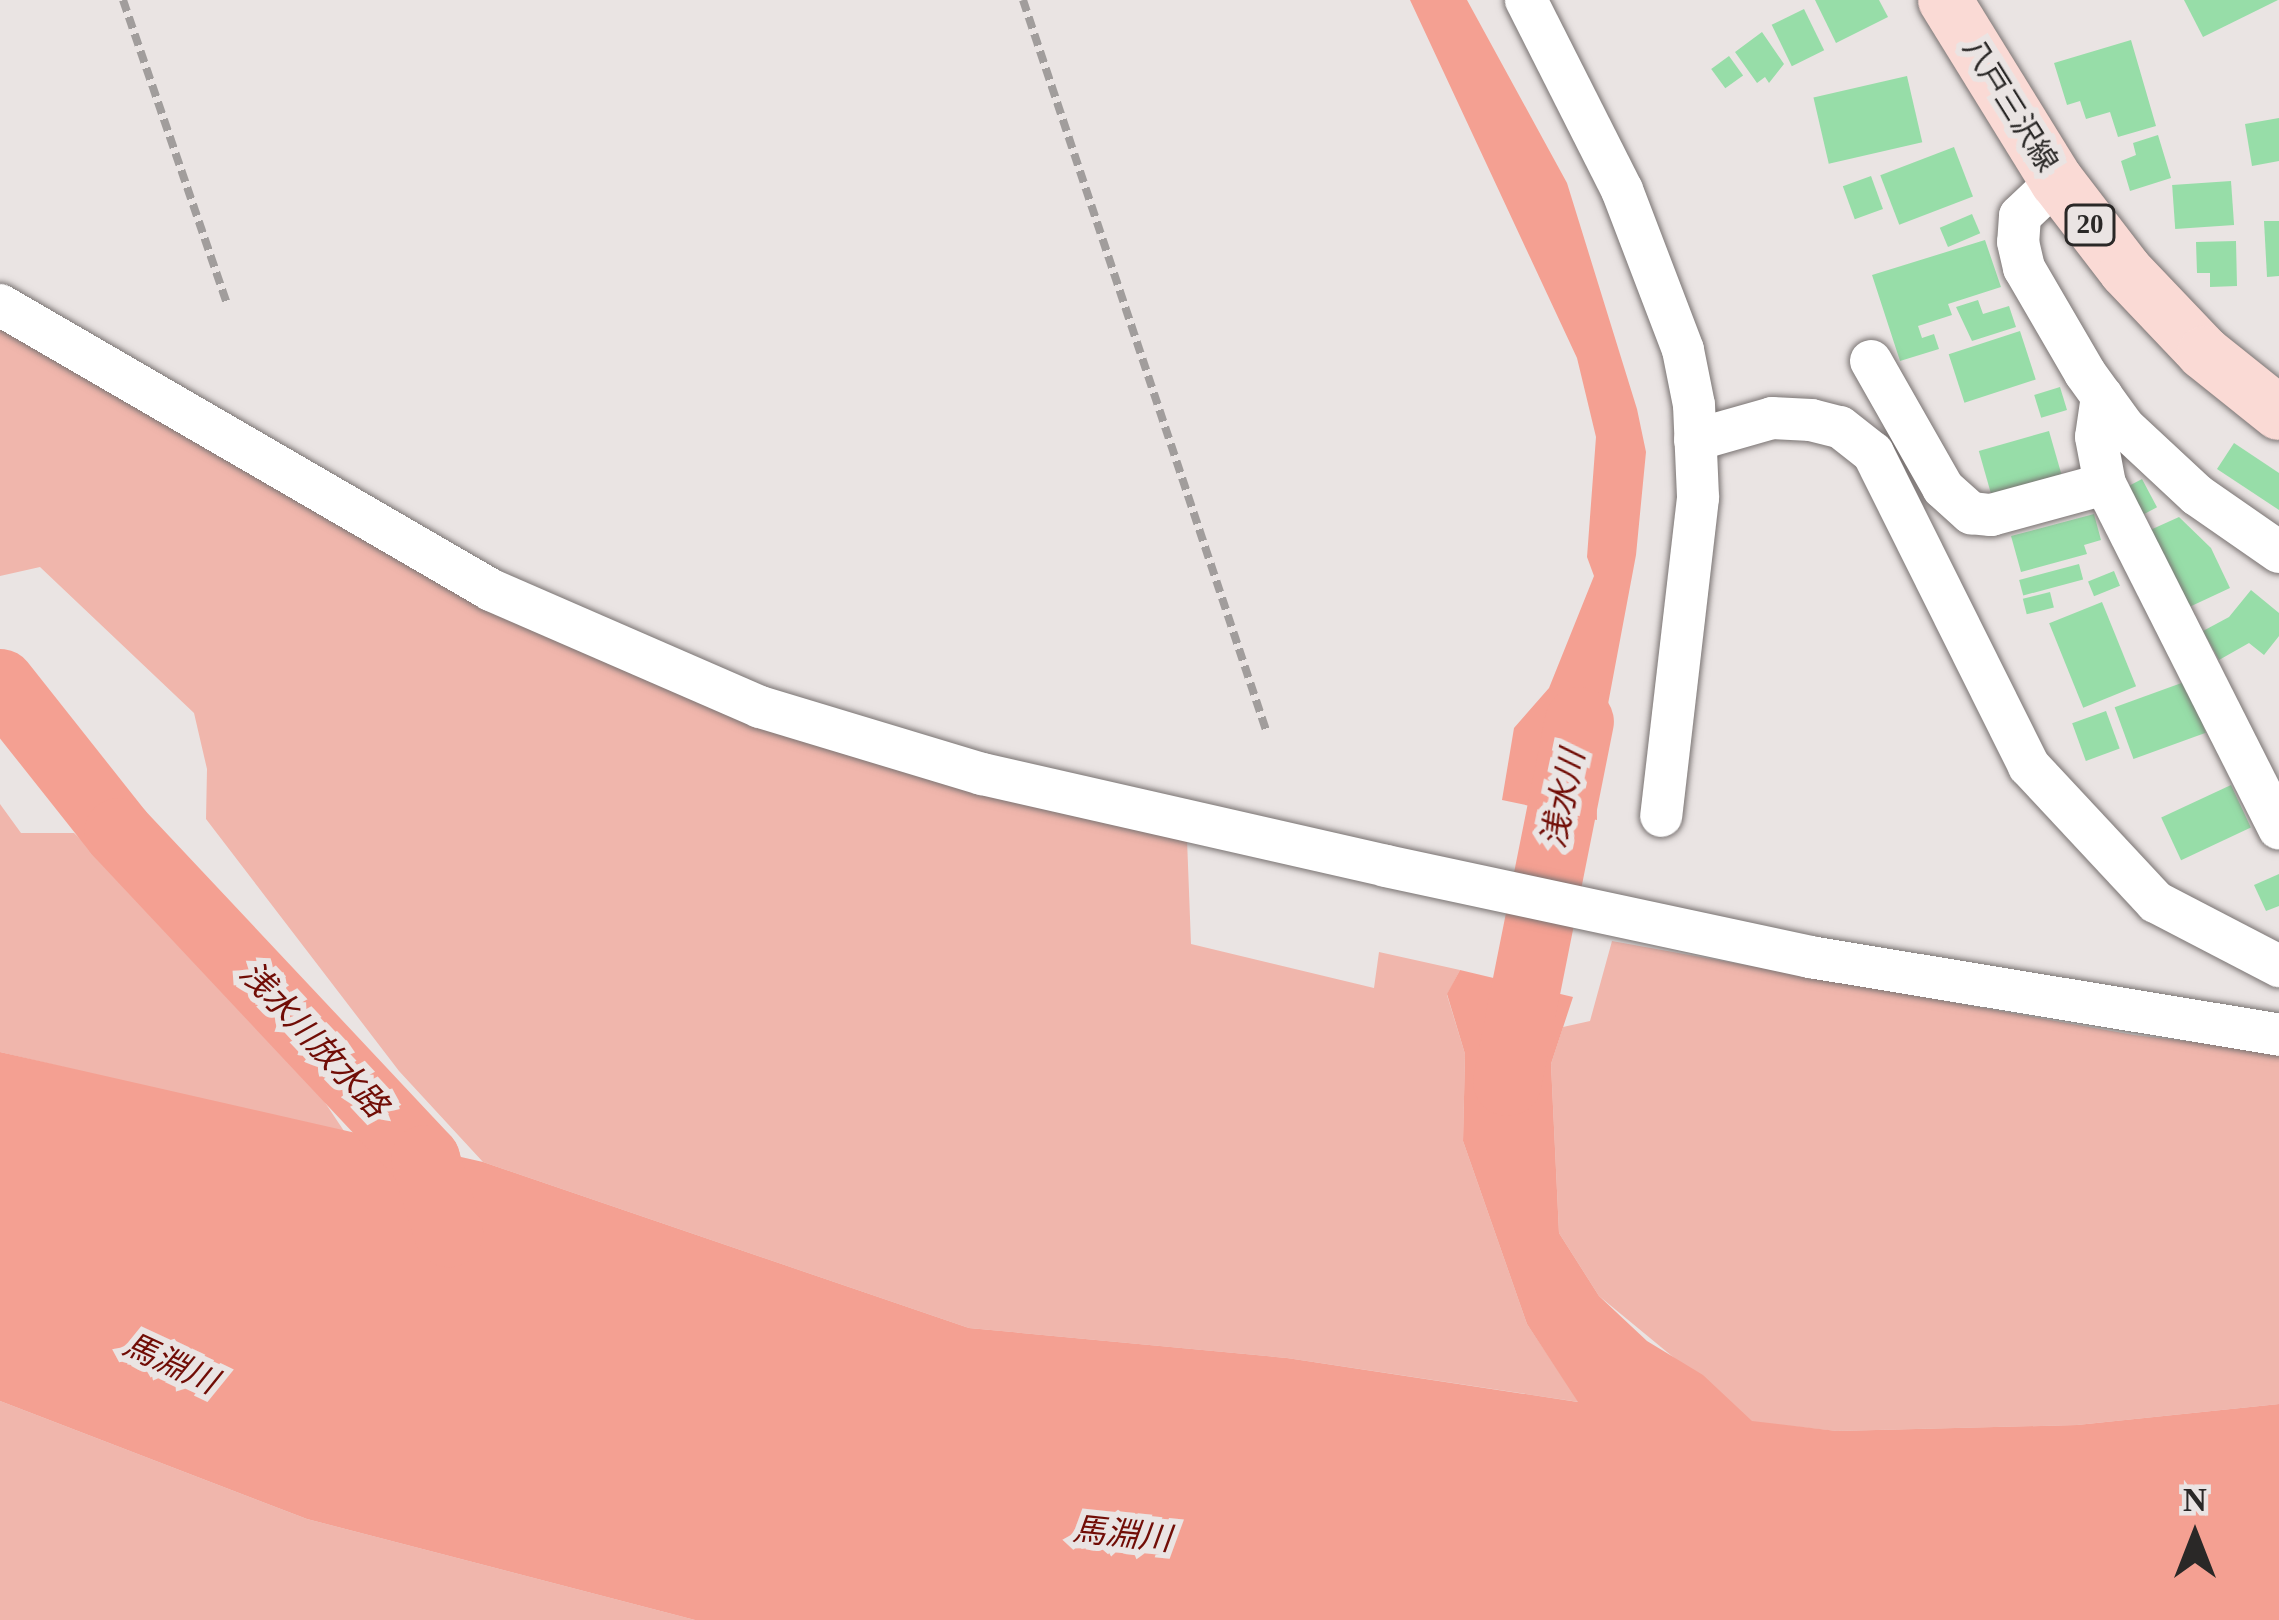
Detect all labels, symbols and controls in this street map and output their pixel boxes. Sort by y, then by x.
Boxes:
street label: 八戸三沢線 [1955,32,2065,178]
road number: 20 [2063,204,2117,246]
water label: 浅水川 [1534,746,1594,852]
water label: 浅水川放水路 [231,954,395,1126]
water label: 馬淵川 [117,1325,223,1403]
north arrow [2135,1476,2255,1596]
text: N [2183,1482,2207,1518]
water label: 馬淵川 [1071,1510,1173,1560]

